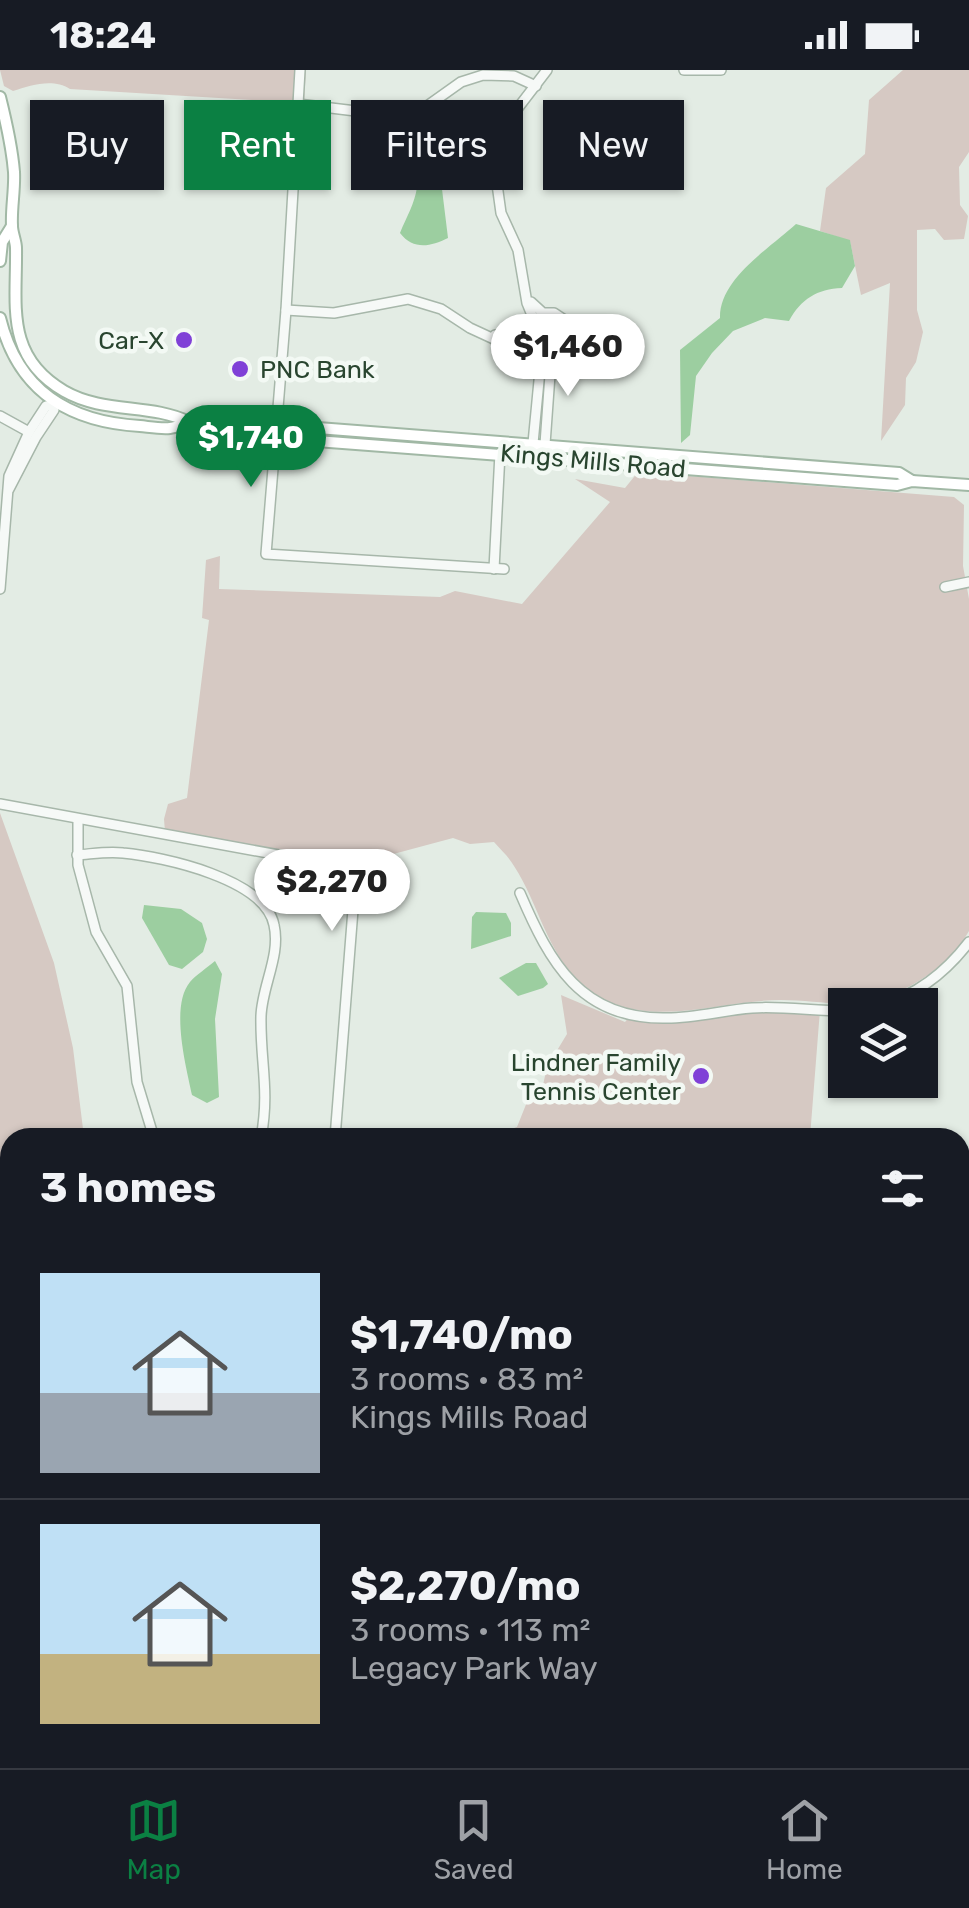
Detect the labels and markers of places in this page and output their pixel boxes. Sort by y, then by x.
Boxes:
pin: $1,460 [487,314,649,399]
place label: Car-X [98,326,164,355]
marker: Car-X [173,329,195,351]
place label: PNC Bank [260,355,375,384]
marker: PNC Bank [229,358,251,380]
pin: $1,740 [170,405,332,490]
pin: $2,270 [251,849,413,934]
place label: Lindner Family Tennis Center [511,1048,681,1106]
marker: Lindner Family Tennis Center [690,1065,712,1087]

